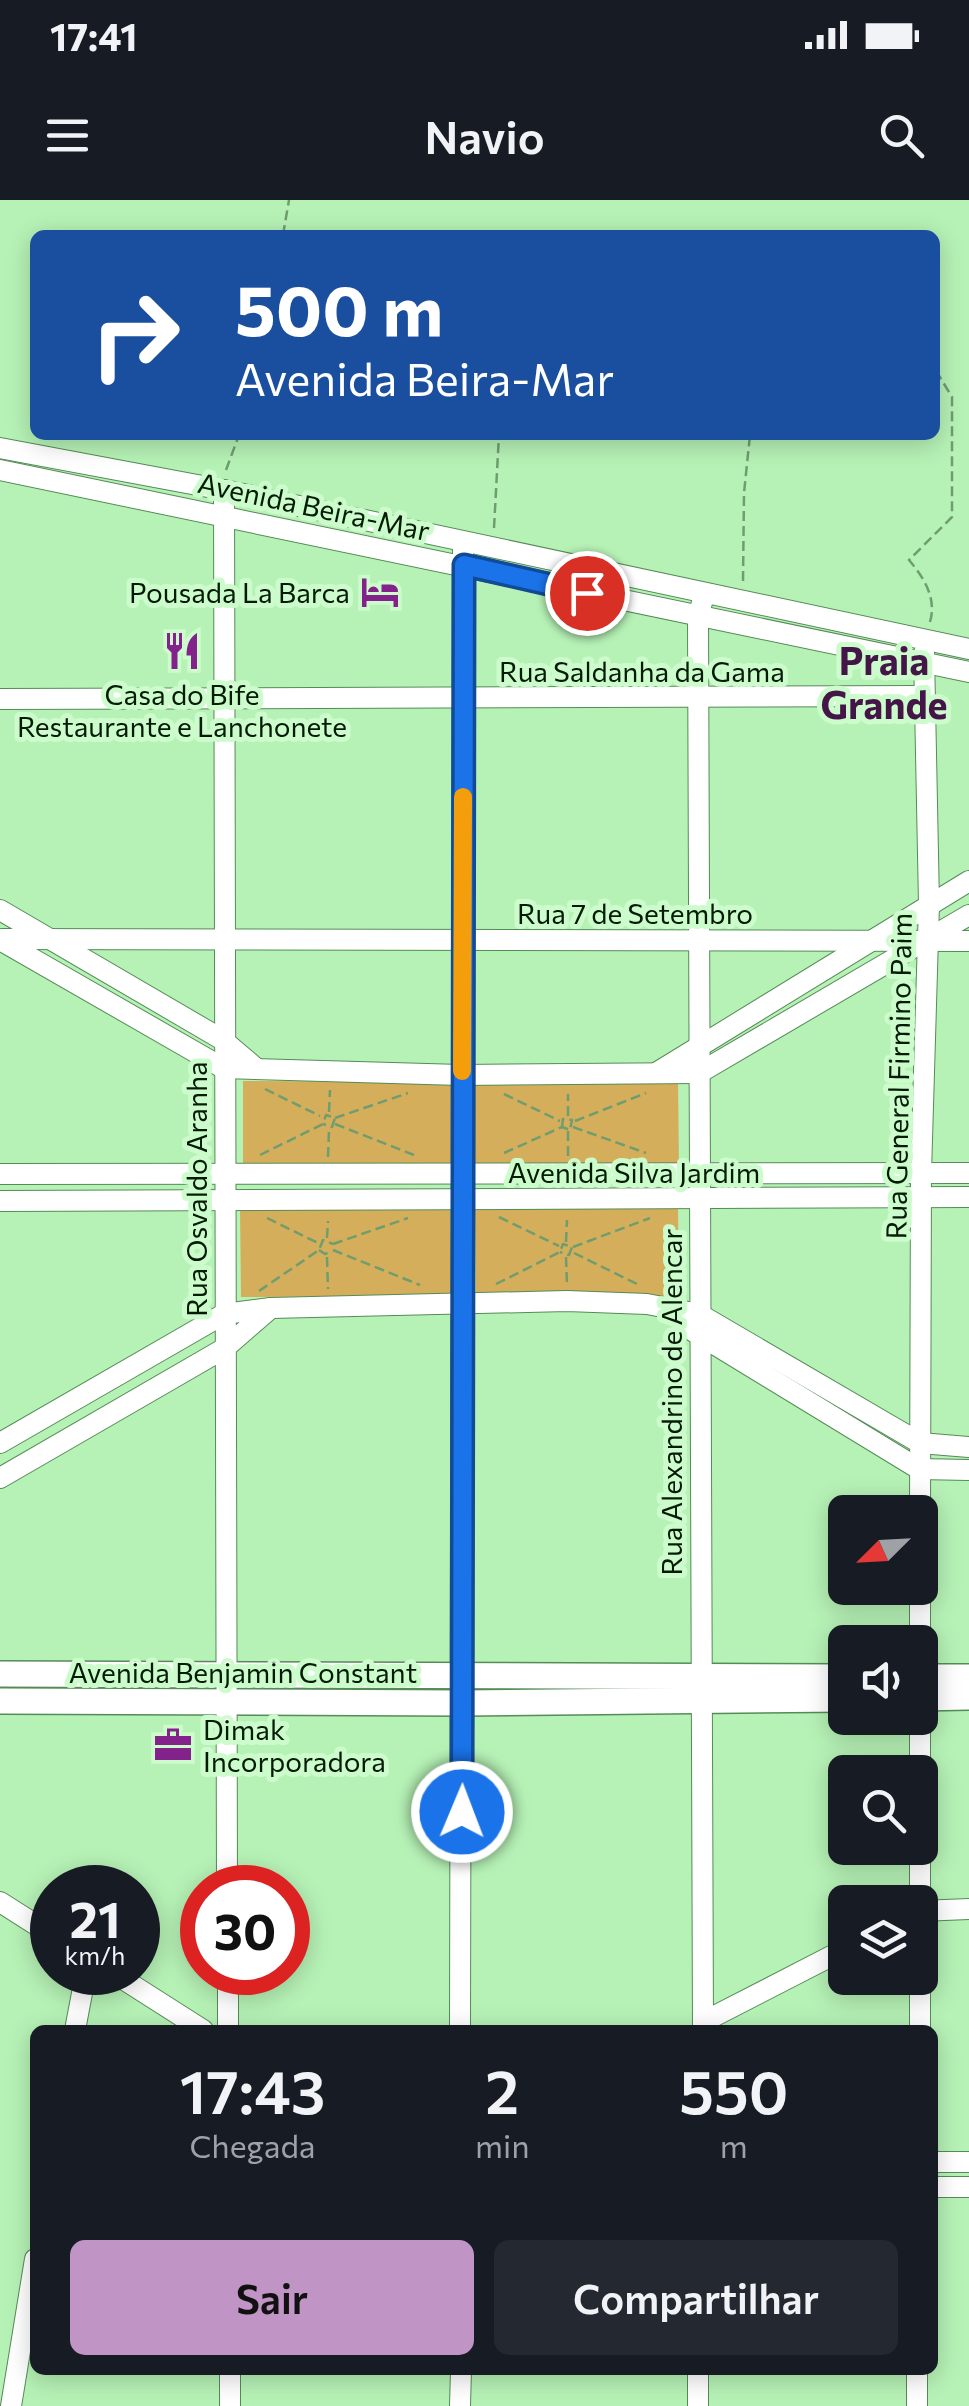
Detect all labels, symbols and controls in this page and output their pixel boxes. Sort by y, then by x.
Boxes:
text: 17:41 [50,12,138,59]
icon: menu [40,108,95,163]
text: Navio [424,108,545,163]
icon: search [874,108,929,163]
text: 500 m [235,265,443,350]
icon: right [70,270,200,400]
text: Avenida Beira-Mar [235,350,614,405]
street label: Avenida Beira-Mar [195,465,433,547]
pin [545,551,630,636]
icon: arrive [560,566,615,621]
hotel icon: Pousada La Barca [359,571,401,613]
place label: Pousada La Barca [129,575,350,609]
restaurant icon: Casa do Bife Restaurante e Lanchonete [161,630,203,672]
district label: Praia Grande [820,636,948,727]
street label: Rua Saldanha da Gama [499,654,785,688]
place label: Casa do Bife Restaurante e Lanchonete [17,677,347,743]
street label: Rua 7 de Setembro [517,896,753,930]
street label: Rua General Firmino Paim [878,913,918,1239]
street label: Rua Osvaldo Aranha [179,1061,213,1317]
street label: Avenida Silva Jardim [508,1155,760,1189]
street label: Rua Alexandrino de Alencar [654,1229,688,1575]
north arrow [828,1495,938,1605]
map controls [828,1495,938,1995]
button: sound [828,1625,938,1735]
street label: Avenida Benjamin Constant [69,1655,417,1689]
place label: Dimak Incorporadora [203,1712,386,1778]
office icon: Dimak Incorporadora [152,1724,194,1766]
button: search [828,1755,938,1865]
position arrow [410,1760,514,1864]
speed limit sign: 30 [180,1865,310,1995]
button: layers [828,1885,938,1995]
text: 21 [69,1887,121,1948]
text: km/h [65,1940,125,1970]
text: 17:43 [180,2053,325,2126]
text: 2 [485,2053,519,2126]
text: 550 [679,2053,788,2126]
text: Chegada [189,2125,316,2165]
text: min [475,2125,530,2165]
text: m [720,2125,748,2165]
button: Sair [70,2240,474,2355]
button: Compartilhar [494,2240,898,2355]

